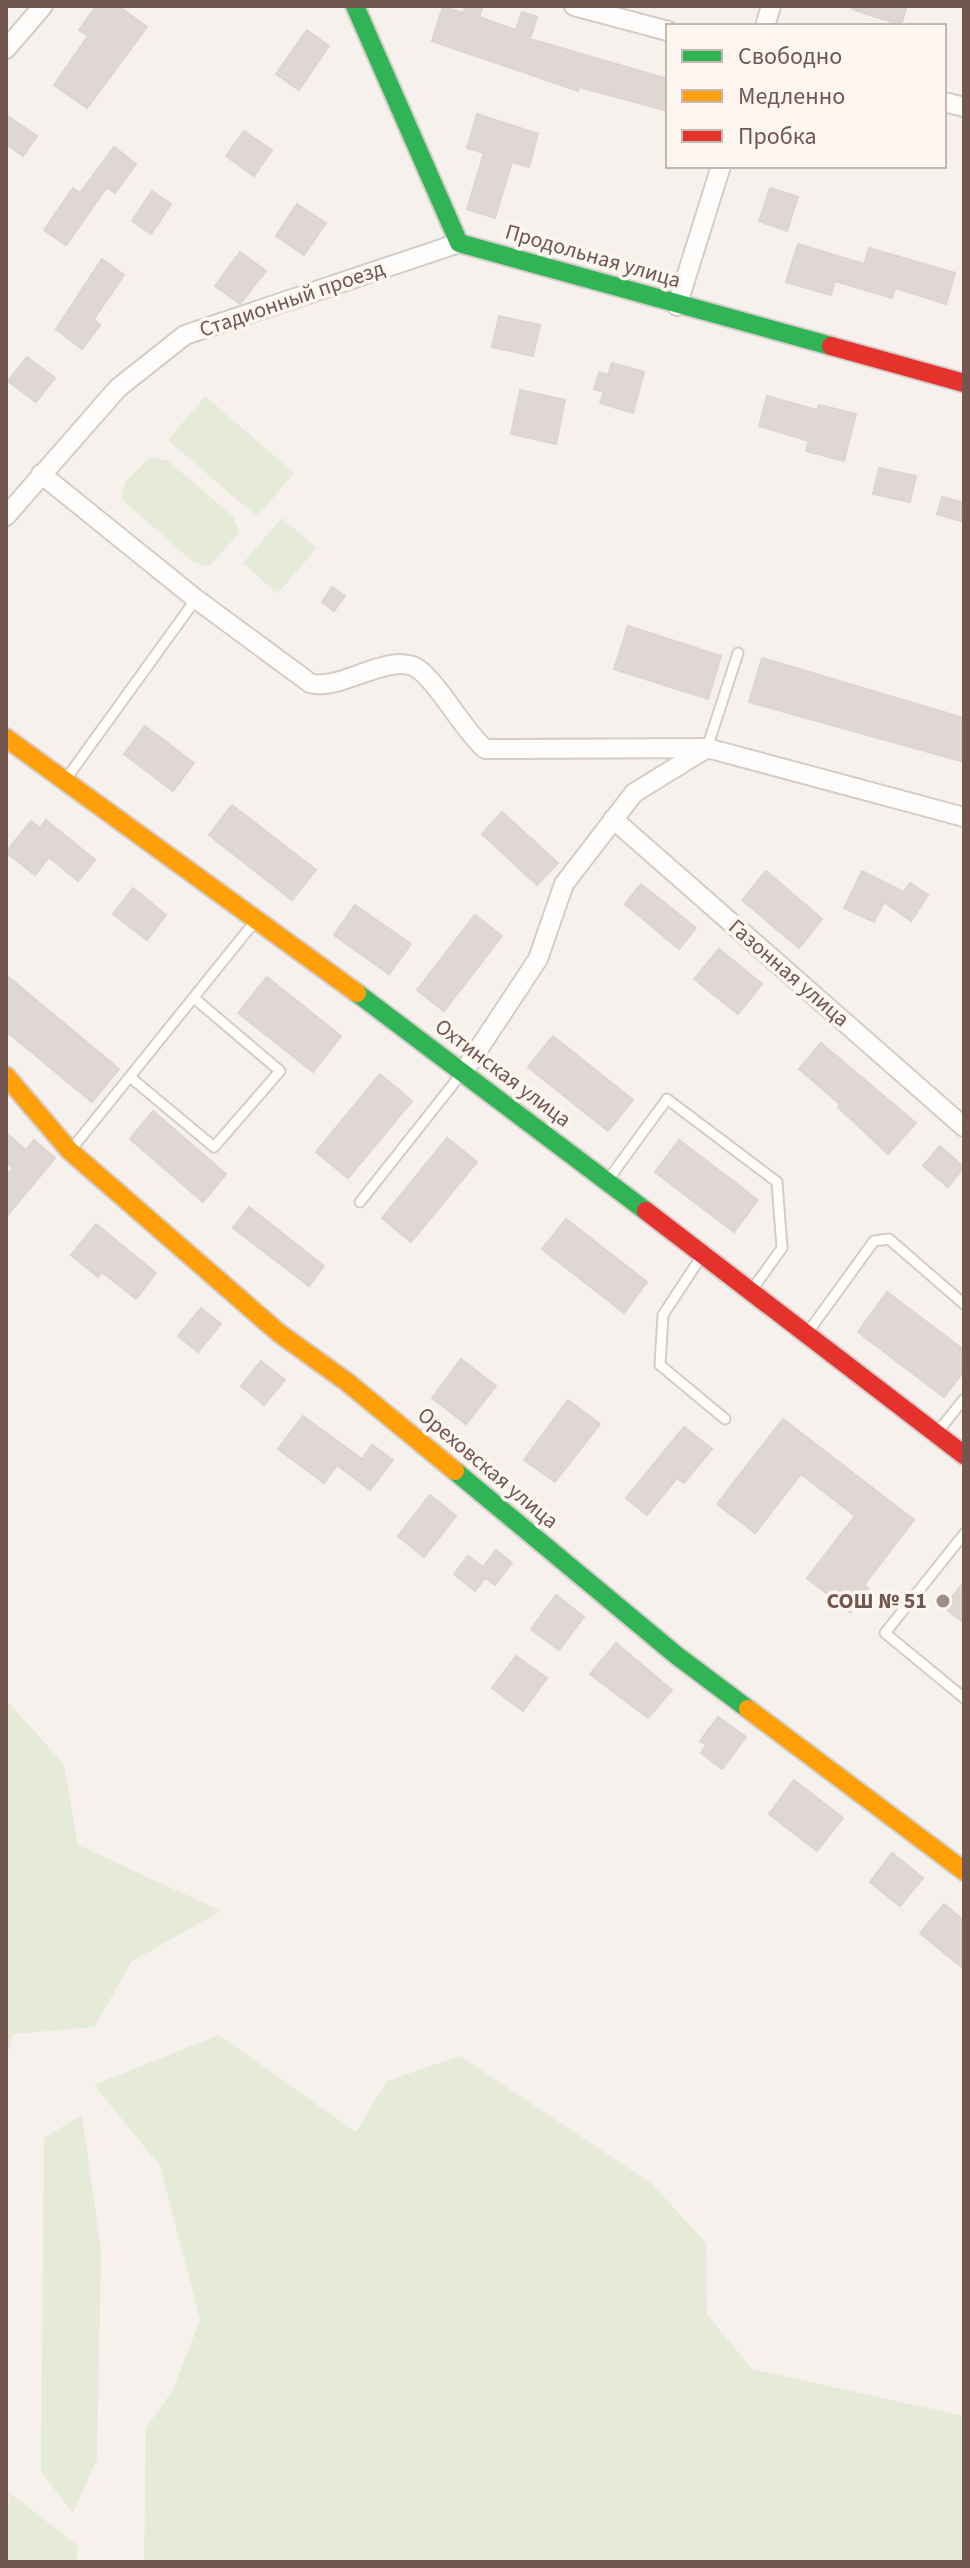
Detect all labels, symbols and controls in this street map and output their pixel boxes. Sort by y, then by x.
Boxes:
legend [666,24,946,168]
text: Свободно [738,39,842,74]
text: Медленно [738,79,845,114]
text: Пробка [738,119,817,154]
street label: Продольная улица [501,216,685,296]
street label: Стадионный проезд [195,252,389,346]
street label: Газонная улица [721,911,857,1035]
street label: Охтинская улица [428,1011,578,1135]
street label: Ореховская улица [411,1399,565,1537]
place label: СОШ № 51 [827,1585,927,1617]
marker: СОШ № 51 [934,1592,952,1610]

